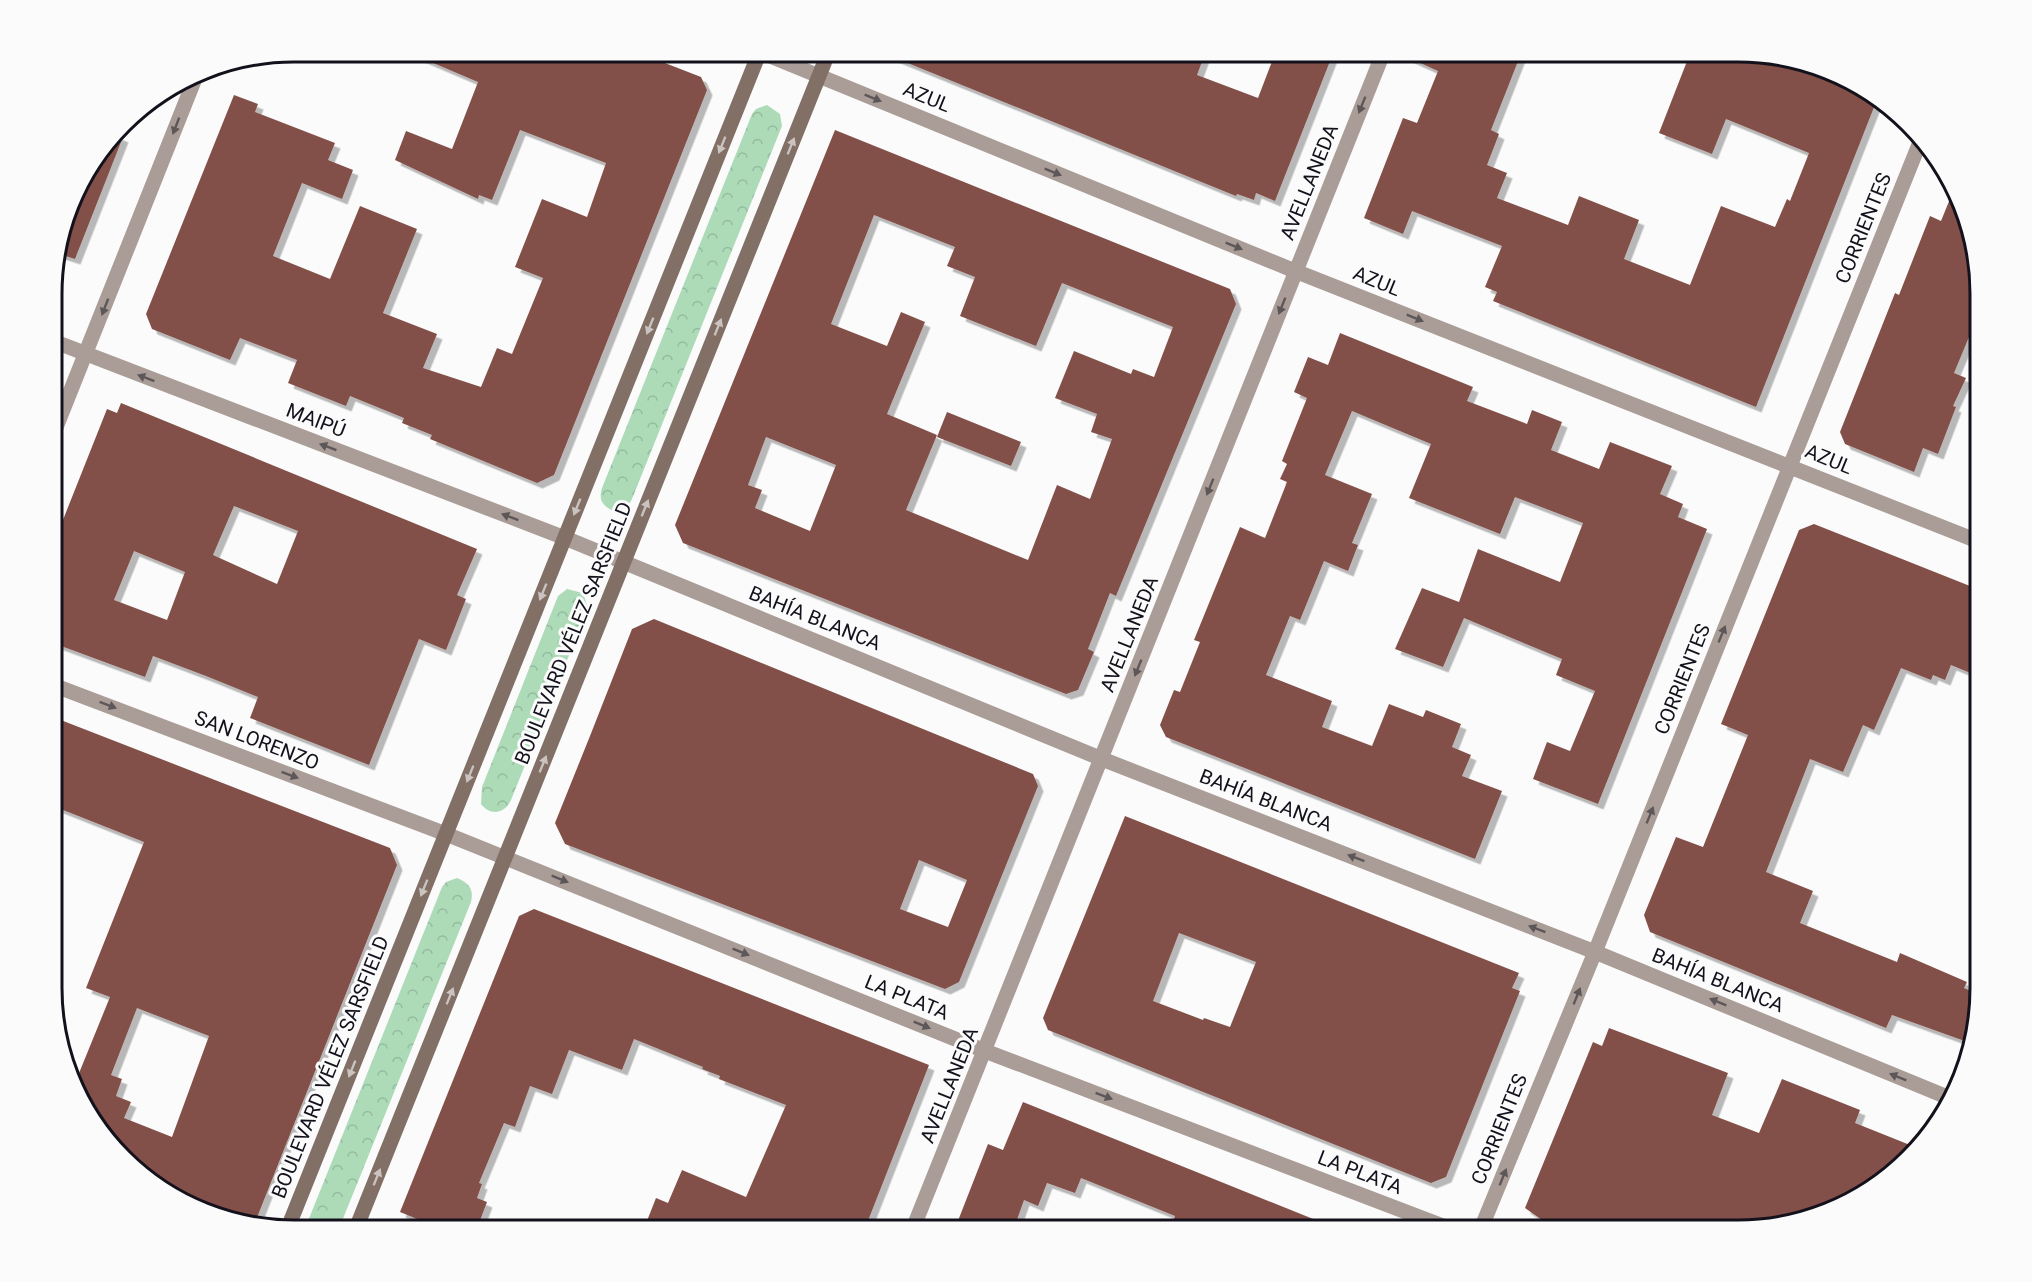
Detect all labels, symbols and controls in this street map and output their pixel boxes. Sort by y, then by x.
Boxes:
street label: AZUL [900,77,954,117]
one-way arrow [864,94,882,103]
one-way arrow [1357,97,1367,115]
one-way arrow [171,117,181,135]
street label: AVELLANEDA [1275,121,1343,243]
one-way arrow [717,136,726,154]
one-way arrow [786,137,796,155]
one-way arrow [1045,167,1063,177]
street label: CORRIENTES [1830,169,1896,287]
one-way arrow [1225,241,1243,251]
street label: AZUL [1350,261,1404,301]
one-way arrow [1276,297,1286,315]
one-way arrow [100,298,109,316]
one-way arrow [1406,314,1424,323]
one-way arrow [645,317,654,335]
one-way arrow [714,318,723,336]
one-way arrow [137,372,155,382]
street label: MAIPÚ [283,398,349,442]
street label: AZUL [1802,439,1856,479]
one-way arrow [319,442,337,452]
one-way arrow [1205,478,1214,496]
street label: BOULEVARD VÉLEZ SARSFIELD [509,498,637,768]
one-way arrow [572,498,581,516]
one-way arrow [641,499,650,517]
one-way arrow [501,512,519,521]
street label: AVELLANEDA [1095,573,1163,695]
street label: BAHÍA BLANCA [746,581,884,655]
one-way arrow [538,584,548,602]
street label: CORRIENTES [1649,620,1715,738]
one-way arrow [1717,625,1727,643]
one-way arrow [1133,660,1143,678]
one-way arrow [99,701,117,711]
street label: SAN LORENZO [191,705,323,775]
one-way arrow [539,755,548,773]
street label: BAHÍA BLANCA [1196,764,1336,836]
one-way arrow [465,765,475,783]
one-way arrow [281,770,299,780]
one-way arrow [1645,806,1655,824]
one-way arrow [1346,853,1364,863]
one-way arrow [552,874,570,884]
one-way arrow [419,880,429,898]
one-way arrow [1528,924,1546,933]
street label: BOULEVARD VÉLEZ SARSFIELD [266,932,394,1202]
street label: BAHÍA BLANCA [1649,943,1787,1017]
one-way arrow [732,948,750,957]
street label: LA PLATA [861,969,953,1025]
one-way arrow [446,987,455,1005]
one-way arrow [1572,987,1582,1005]
one-way arrow [1709,997,1727,1006]
one-way arrow [913,1021,931,1030]
street label: AVELLANEDA [915,1024,983,1146]
one-way arrow [346,1060,356,1078]
street label: CORRIENTES [1466,1070,1532,1188]
one-way arrow [1889,1072,1907,1081]
one-way arrow [1095,1092,1113,1101]
street label: LA PLATA [1314,1145,1406,1199]
one-way arrow [372,1167,382,1185]
one-way arrow [1498,1167,1508,1185]

